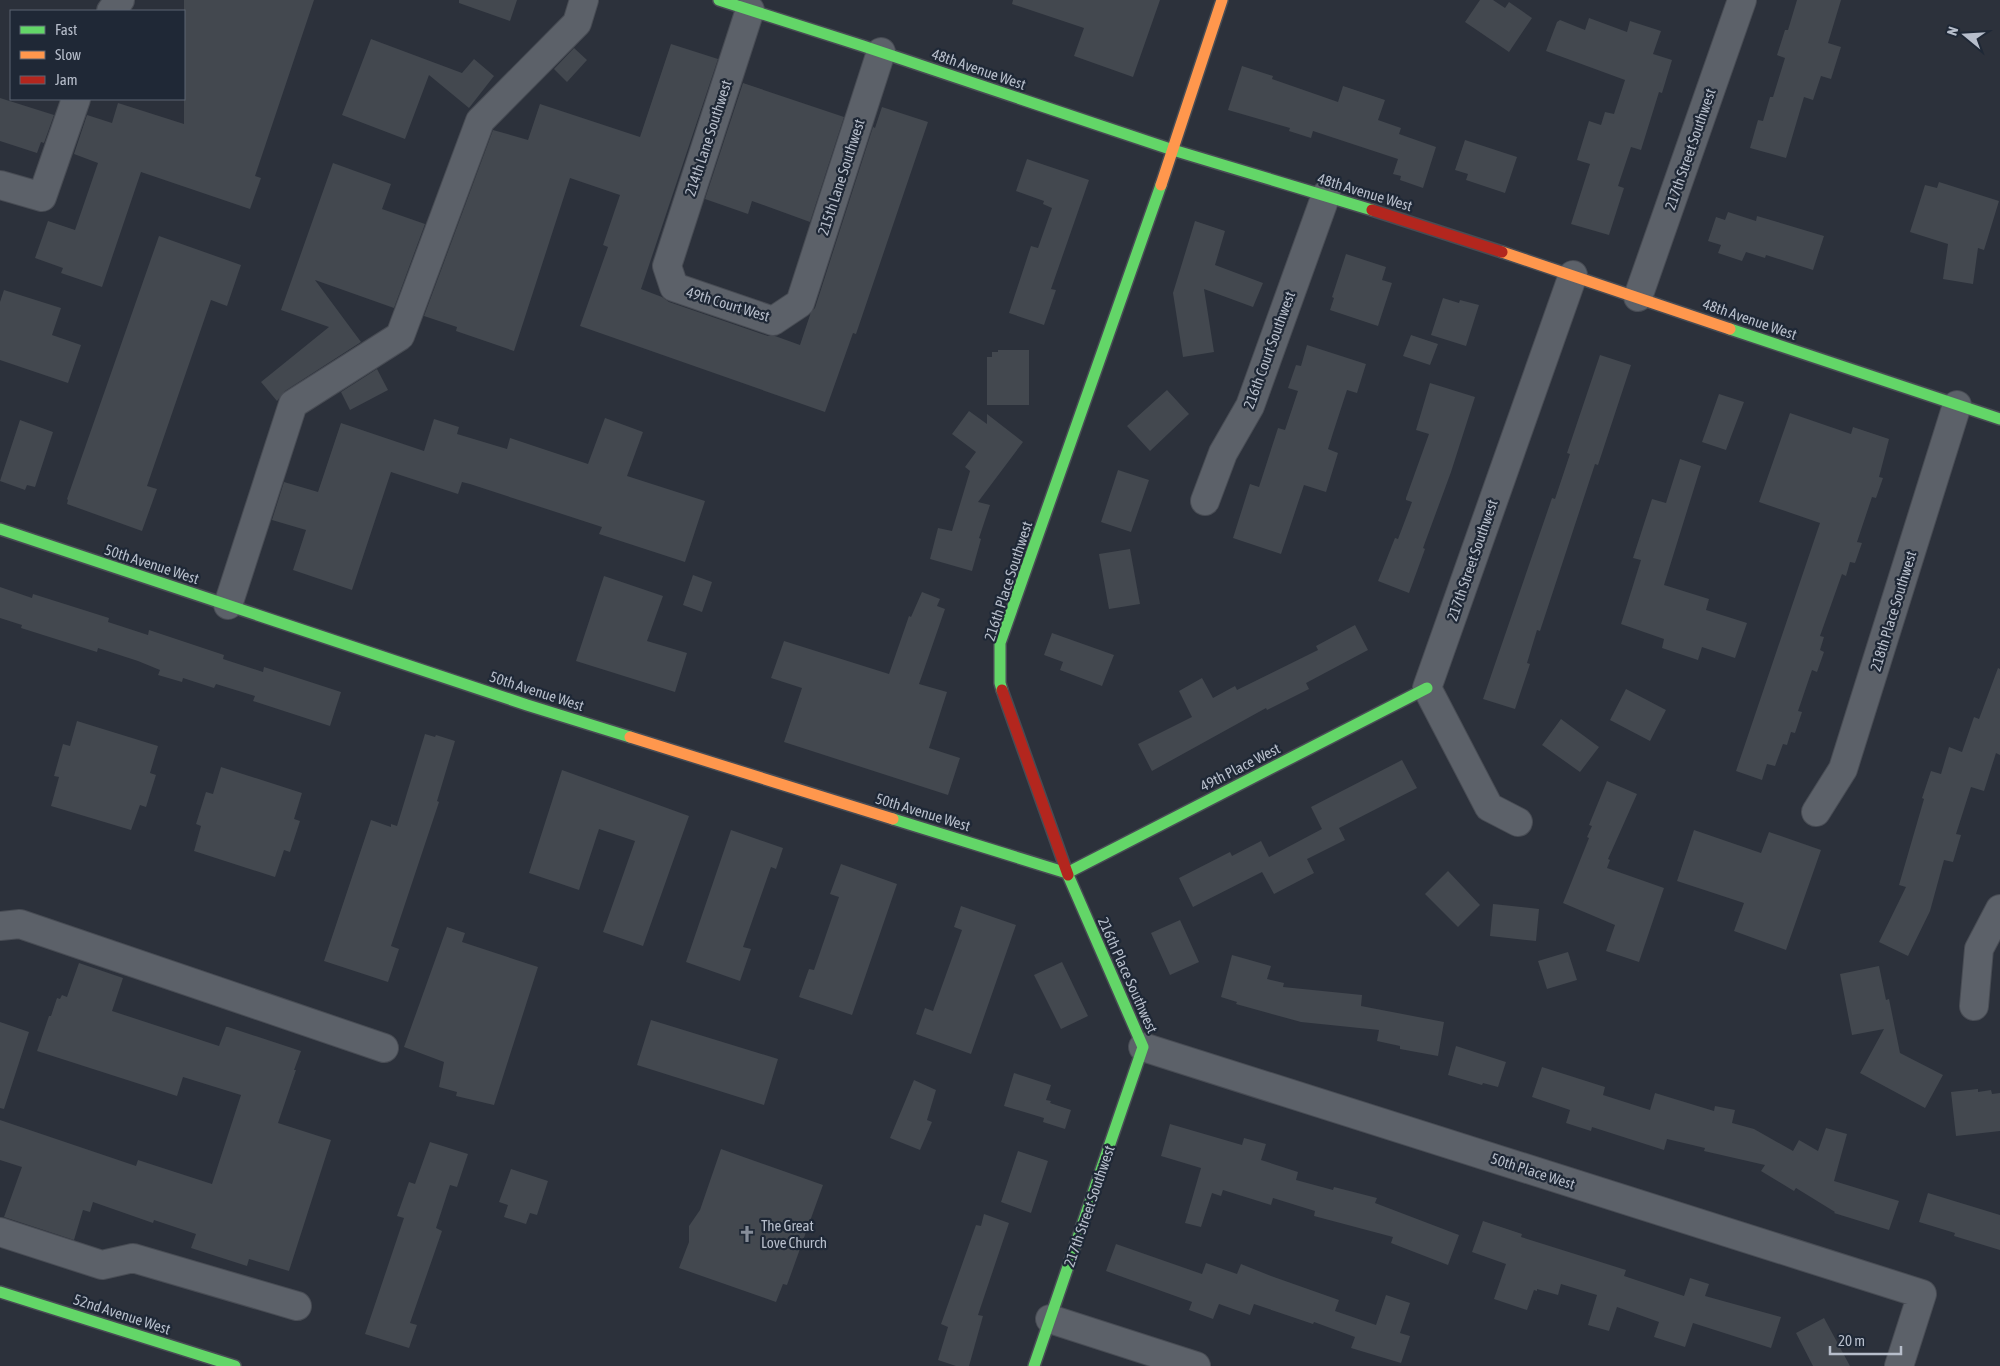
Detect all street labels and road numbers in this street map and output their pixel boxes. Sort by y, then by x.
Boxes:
street label: 48th Avenue West [930,45,1028,93]
street label: 214th Lane Southwest [681,78,735,198]
street label: 217th Street Southwest [1661,86,1719,212]
street label: 215th Lane Southwest [814,117,868,237]
street label: 48th Avenue West [1316,170,1414,214]
street label: 49th Court West [684,283,772,325]
street label: 216th Court Southwest [1240,289,1298,411]
street label: 48th Avenue West [1701,295,1799,343]
street label: 217th Street Southwest [1443,497,1501,623]
street label: 216th Place Southwest [981,519,1035,643]
street label: 50th Avenue West [103,541,201,587]
street label: 218th Place Southwest [1867,549,1919,673]
street label: 50th Avenue West [488,668,586,714]
street label: 49th Place West [1197,740,1283,794]
street label: 50th Avenue West [874,790,972,834]
street label: 216th Place Southwest [1095,914,1161,1036]
street label: 217th Street Southwest [1060,1143,1118,1269]
street label: 50th Place West [1489,1149,1577,1193]
street label: 52nd Avenue West [71,1290,173,1338]

